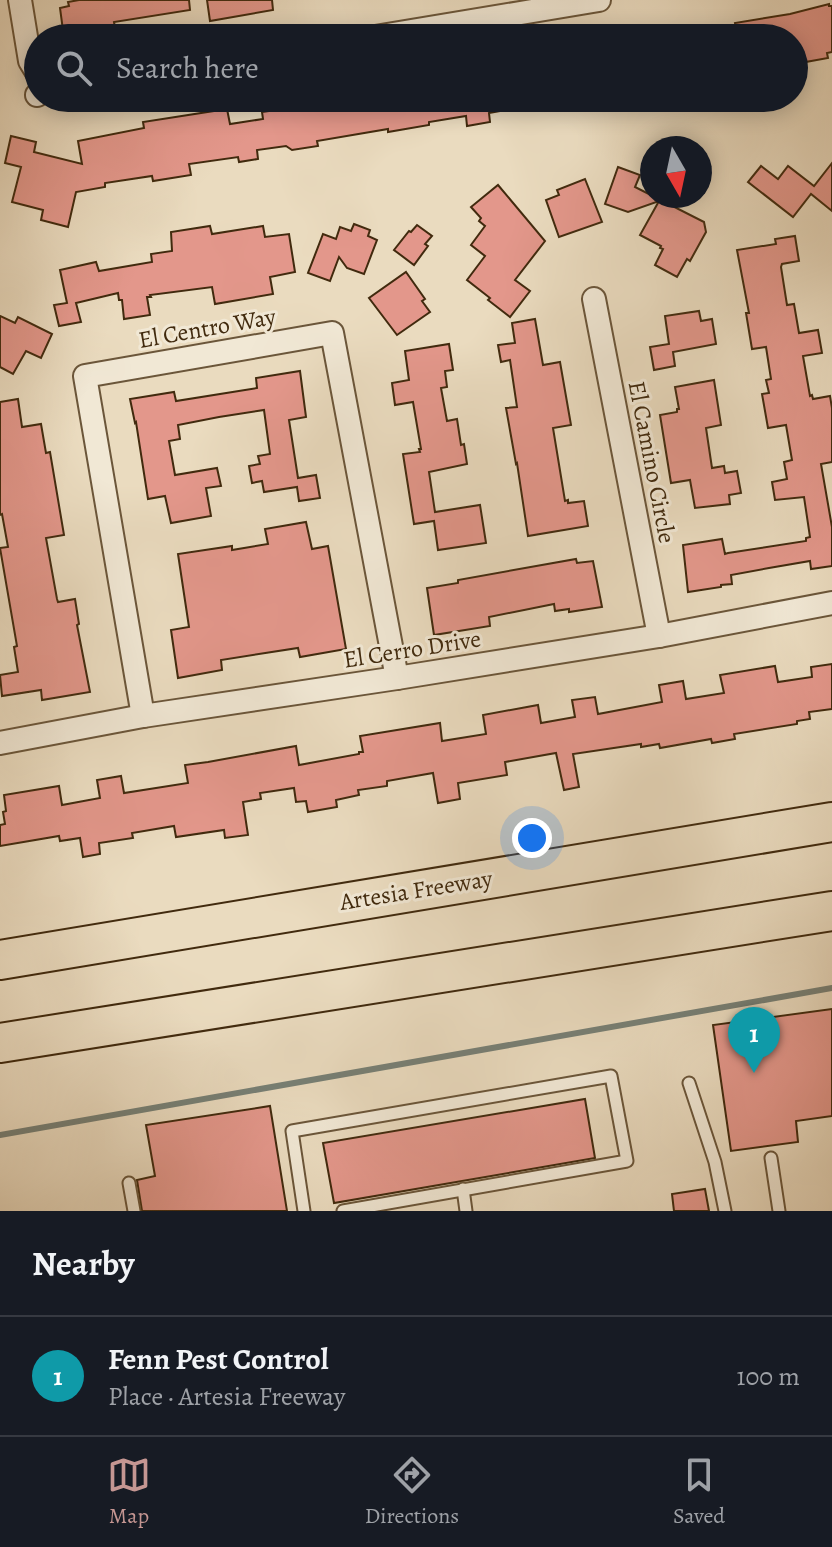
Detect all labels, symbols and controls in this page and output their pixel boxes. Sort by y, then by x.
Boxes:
search box [24,24,808,112]
icon: search [52,46,96,90]
text: Search here [116,48,259,88]
north arrow [640,136,712,208]
street label: El Centro Way [136,300,278,356]
street label: El Camino Circle [621,378,683,546]
street label: El Cerro Drive [341,622,483,676]
your location [512,818,552,858]
street label: Artesia Freeway [336,862,495,918]
pin: 1 [728,1007,780,1073]
text: Nearby [32,1240,135,1287]
text: Fenn Pest Control [108,1339,329,1379]
text: 1 [53,1359,63,1394]
text: 100 m [737,1359,800,1394]
text: Place · Artesia Freeway [108,1379,345,1414]
tab: Map [107,1453,151,1531]
tab: Directions [365,1453,459,1531]
tab: Saved [673,1453,725,1531]

